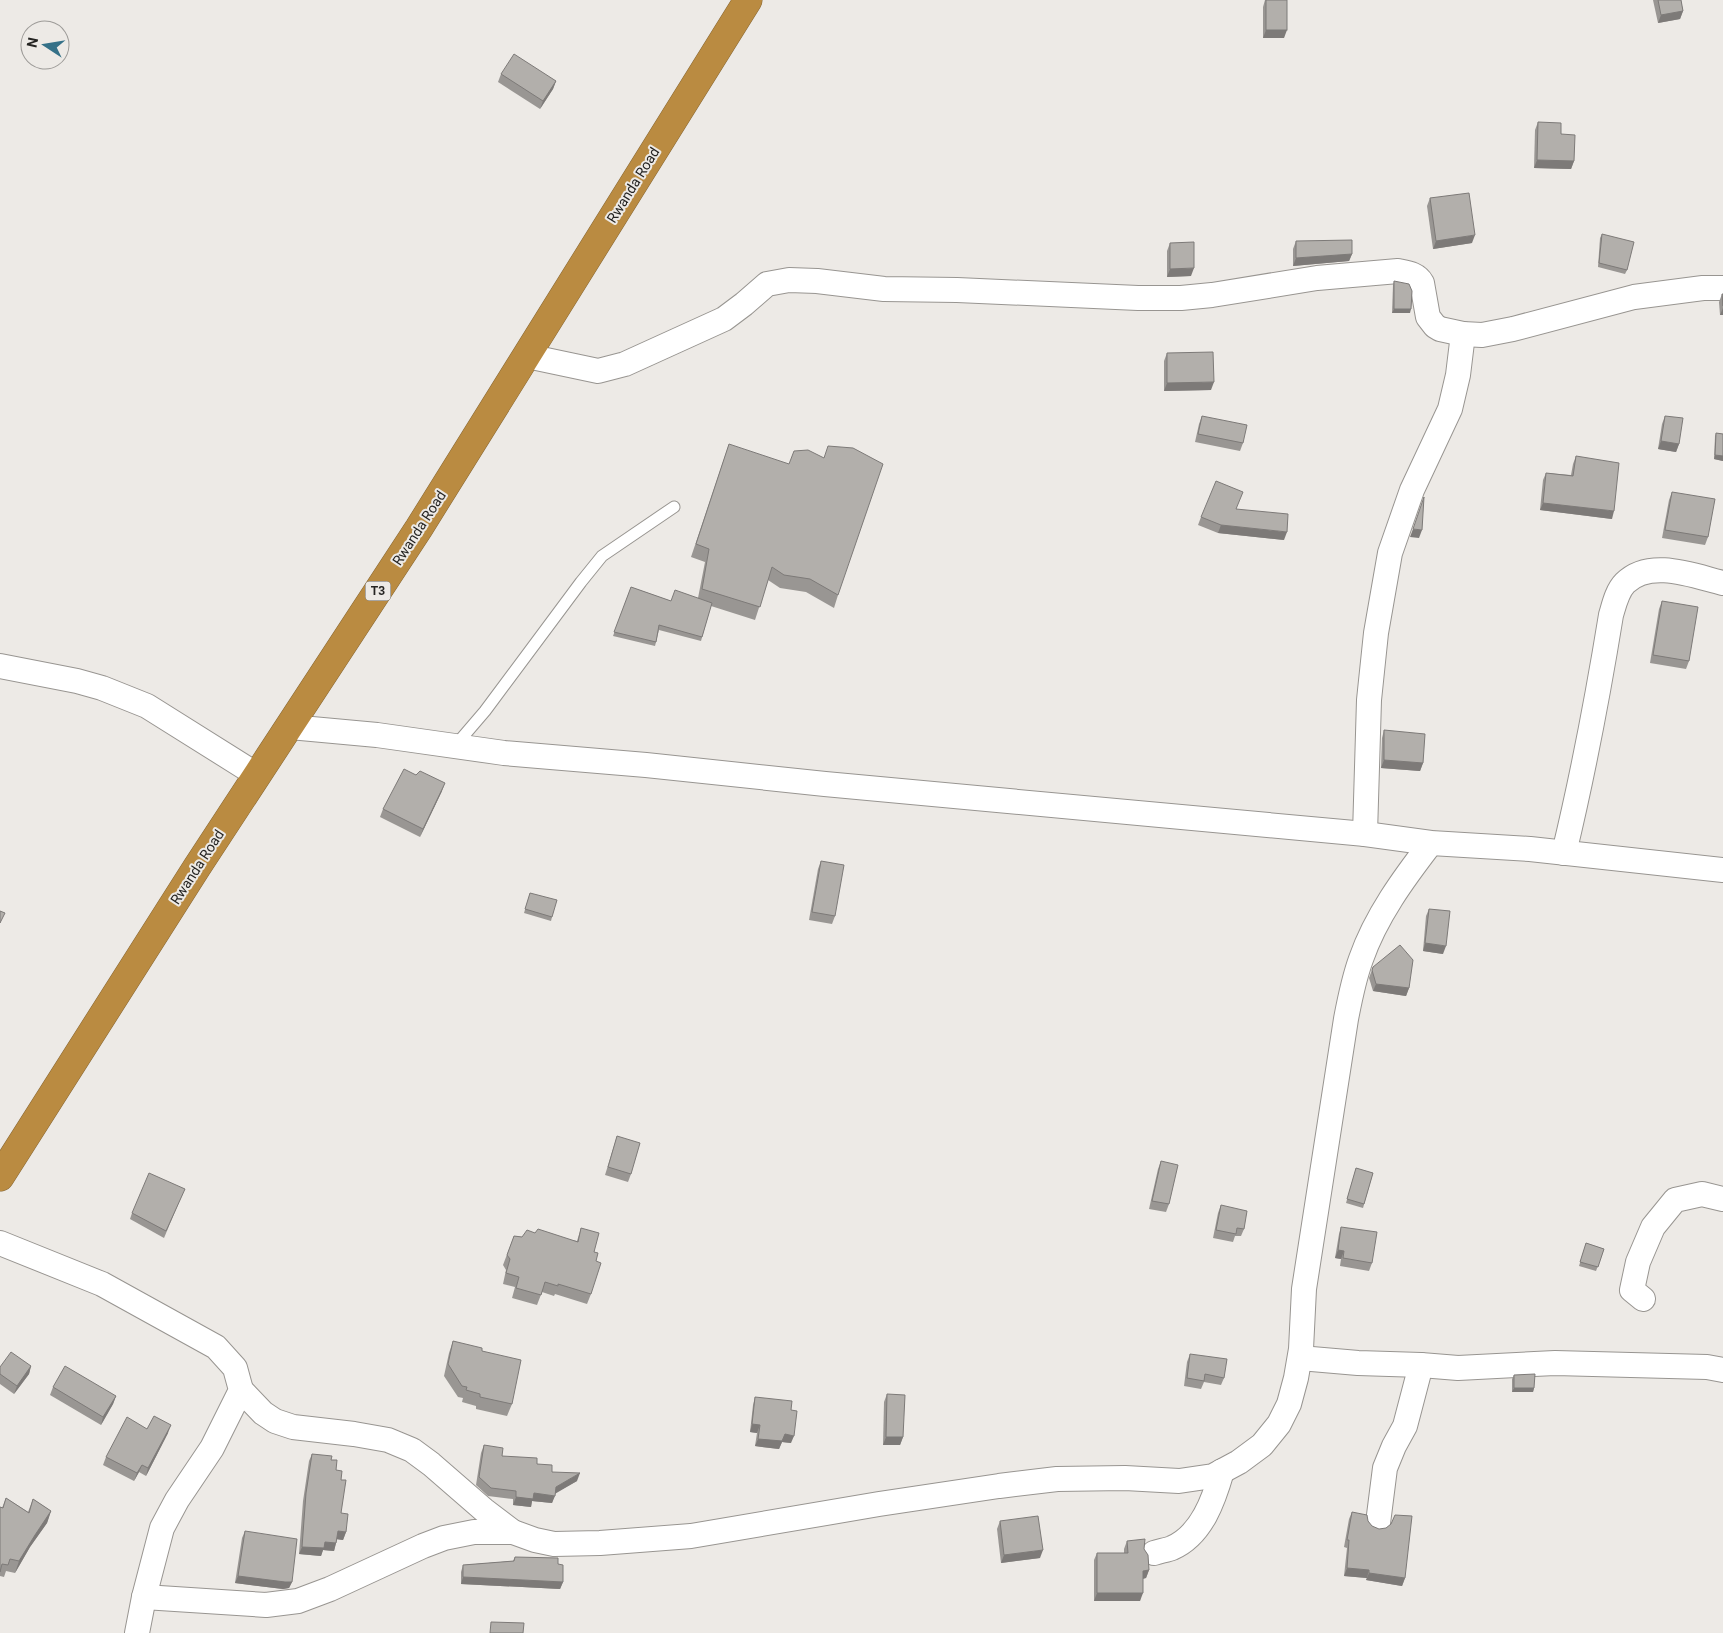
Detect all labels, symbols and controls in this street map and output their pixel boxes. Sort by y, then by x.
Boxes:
north arrow [20,20,70,70]
text: N [23,36,41,49]
street label: Rwanda Road [604,144,662,226]
street label: Rwanda Road [389,488,449,568]
road number: T3 [366,582,390,600]
street label: Rwanda Road [167,827,227,907]

